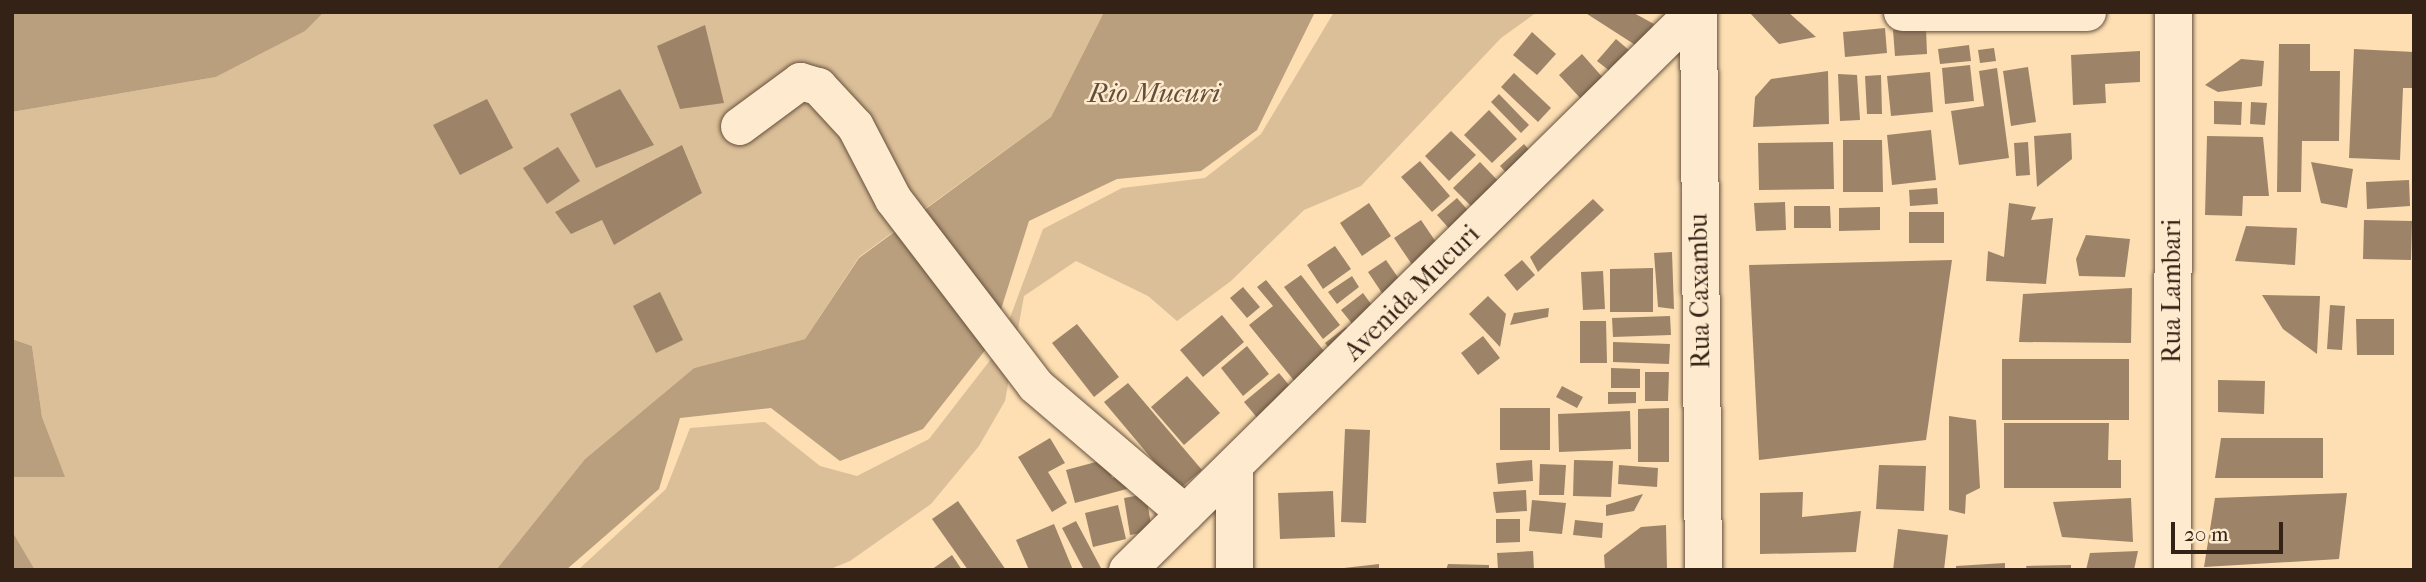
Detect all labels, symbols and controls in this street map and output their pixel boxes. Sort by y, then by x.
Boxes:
water label: Rio Mucuri [1088,76,1220,110]
street label: Rua Caxambu [1683,213,1717,369]
street label: Avenida Mucuri [1338,219,1486,367]
street label: Rua Lambari [2156,219,2188,363]
scale bar [2174,508,2286,552]
text: 20 m [2184,522,2228,546]

